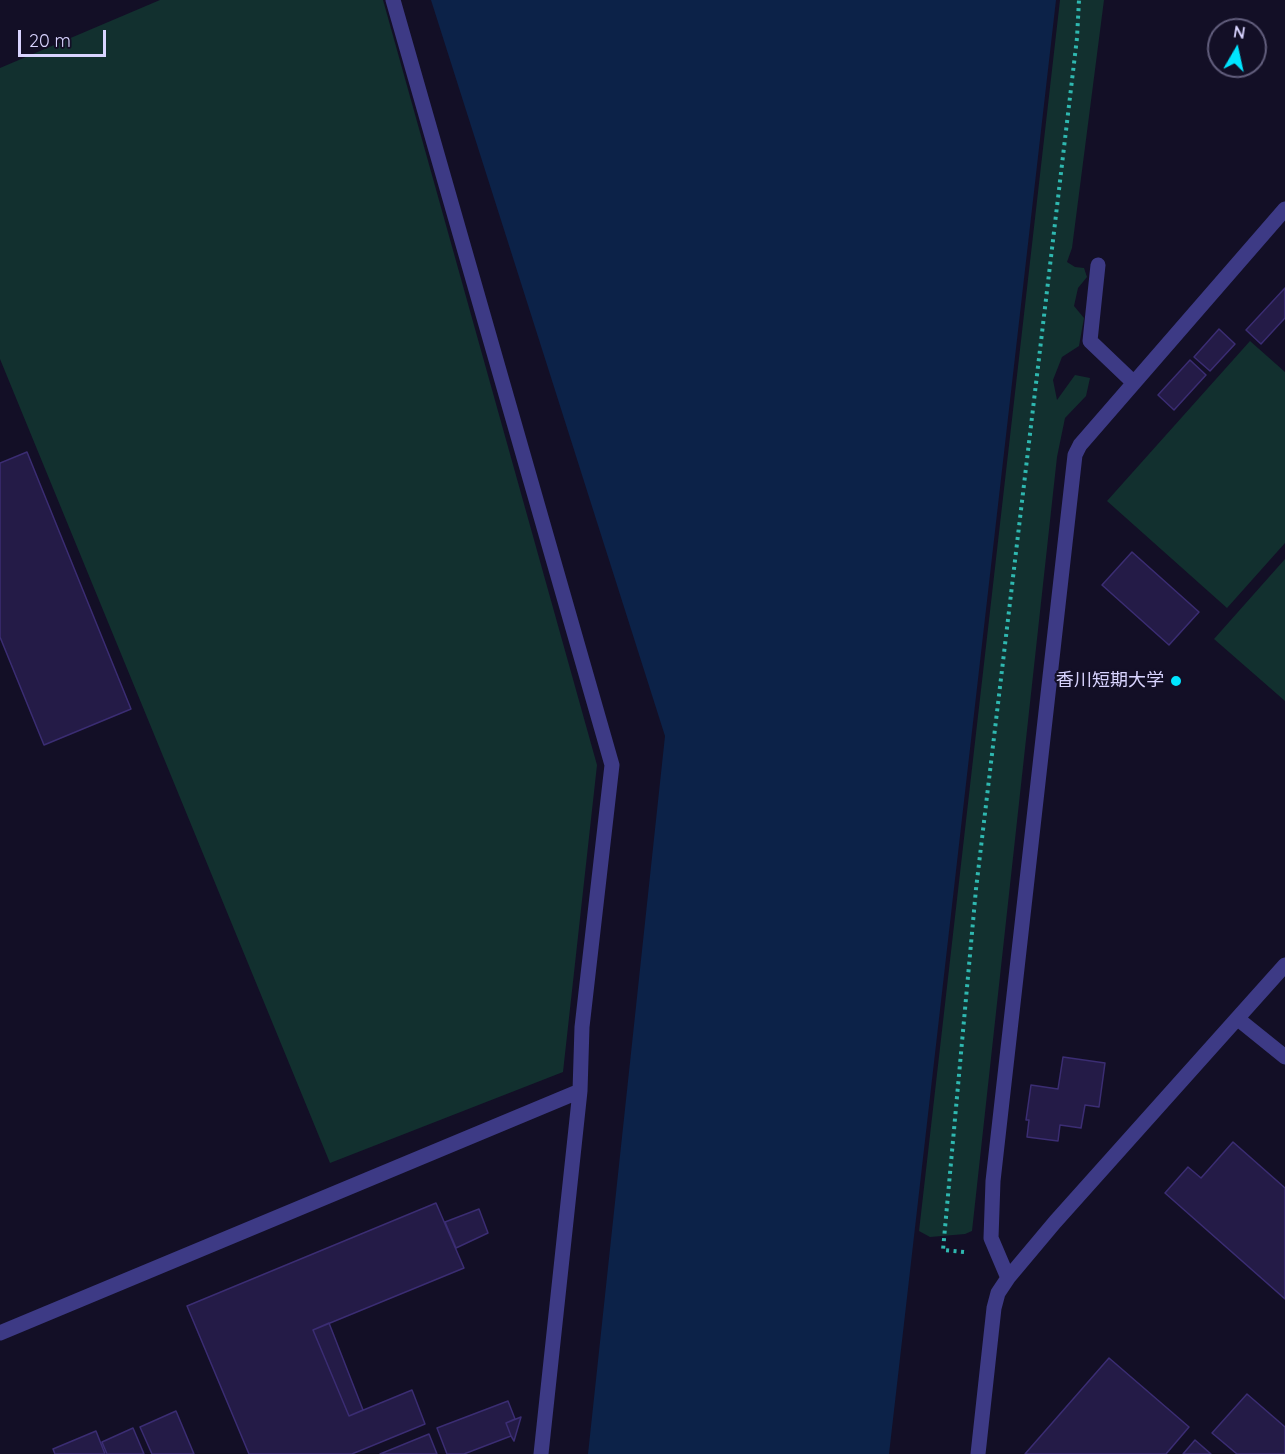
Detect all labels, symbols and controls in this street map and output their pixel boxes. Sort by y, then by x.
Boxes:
scale bar [21,18,110,56]
north arrow [1207,18,1267,78]
text: N [1232,21,1247,43]
text: 20 m [29,29,71,52]
place label: 香川短期大学 [1056,670,1164,692]
marker: 香川短期大学 [1169,674,1183,688]

